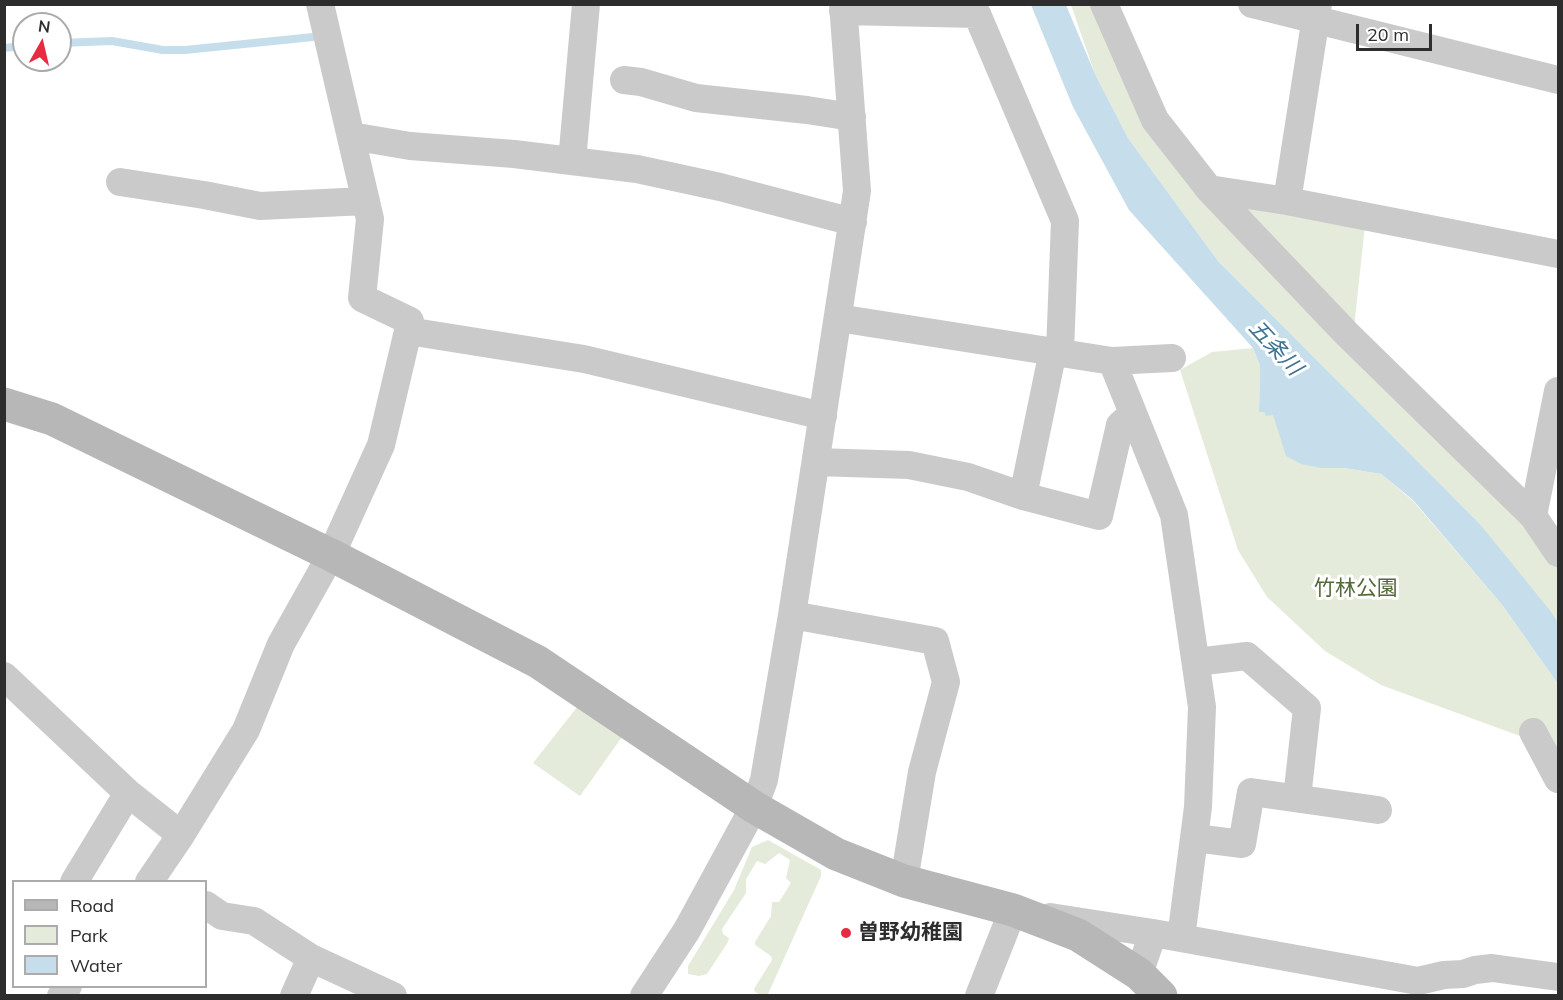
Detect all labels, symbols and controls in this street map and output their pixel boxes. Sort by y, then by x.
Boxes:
north arrow [12,12,72,72]
scale bar [1359,12,1436,50]
text: N [37,15,52,37]
text: 20 m [1367,23,1409,46]
water label: 五条川 [1243,315,1307,381]
park label: 竹林公園 [1314,576,1398,602]
legend [12,880,207,988]
text: Road [70,894,114,917]
place label: 曽野幼稚園 [858,920,963,946]
text: Park [70,924,108,947]
marker: 曽野幼稚園 [839,926,853,940]
text: Water [70,954,122,977]

